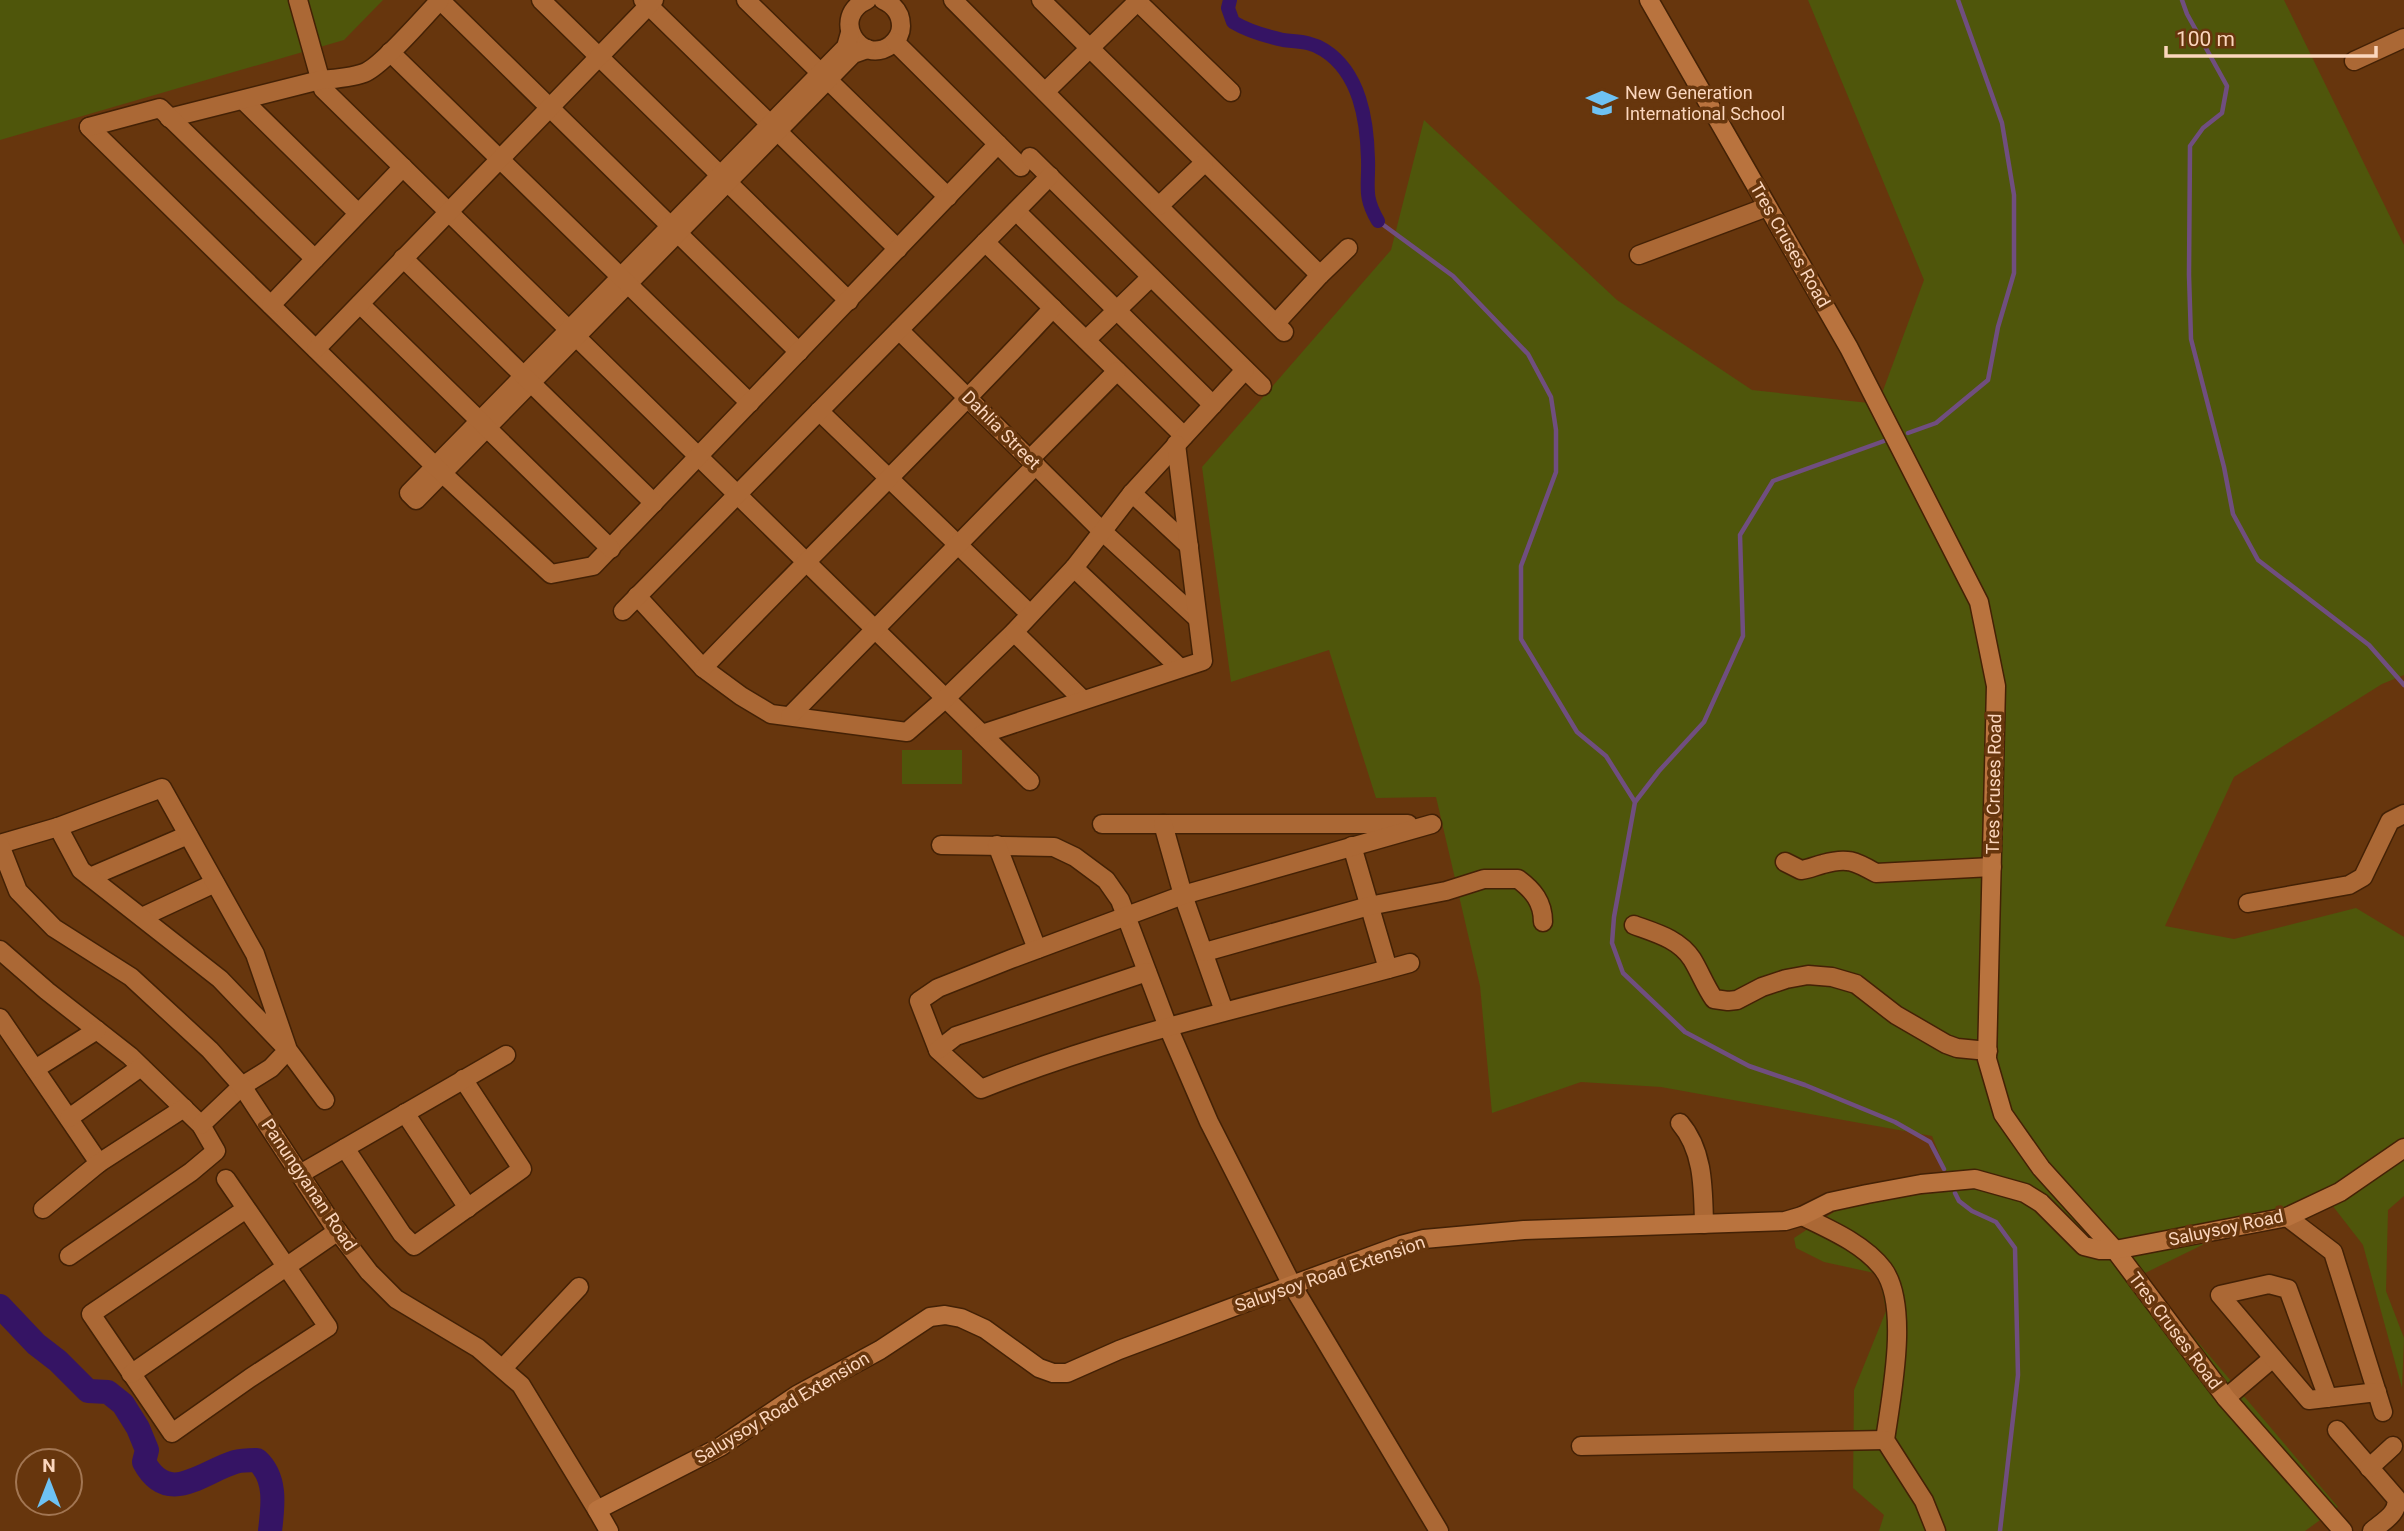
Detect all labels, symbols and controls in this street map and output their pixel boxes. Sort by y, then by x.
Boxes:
scale bar [2166,14,2376,58]
text: 100 m [2176,27,2235,51]
place label: New Generation International School [1625,82,1785,124]
school or university icon: New Generation International School [1585,86,1619,120]
street label: Tres Cruses Road [1746,178,1835,311]
street label: Dahlia Street [958,386,1045,473]
street label: Tres Cruses Road [1982,713,2005,855]
street label: Panungyanan Road [257,1115,361,1255]
street label: Saluysoy Road [2166,1205,2285,1250]
street label: Saluysoy Road Extension [1232,1231,1428,1316]
street label: Tres Cruses Road [2125,1268,2226,1393]
street label: Saluysoy Road Extension [691,1347,873,1468]
north arrow [14,1447,84,1517]
text: N [42,1454,56,1477]

